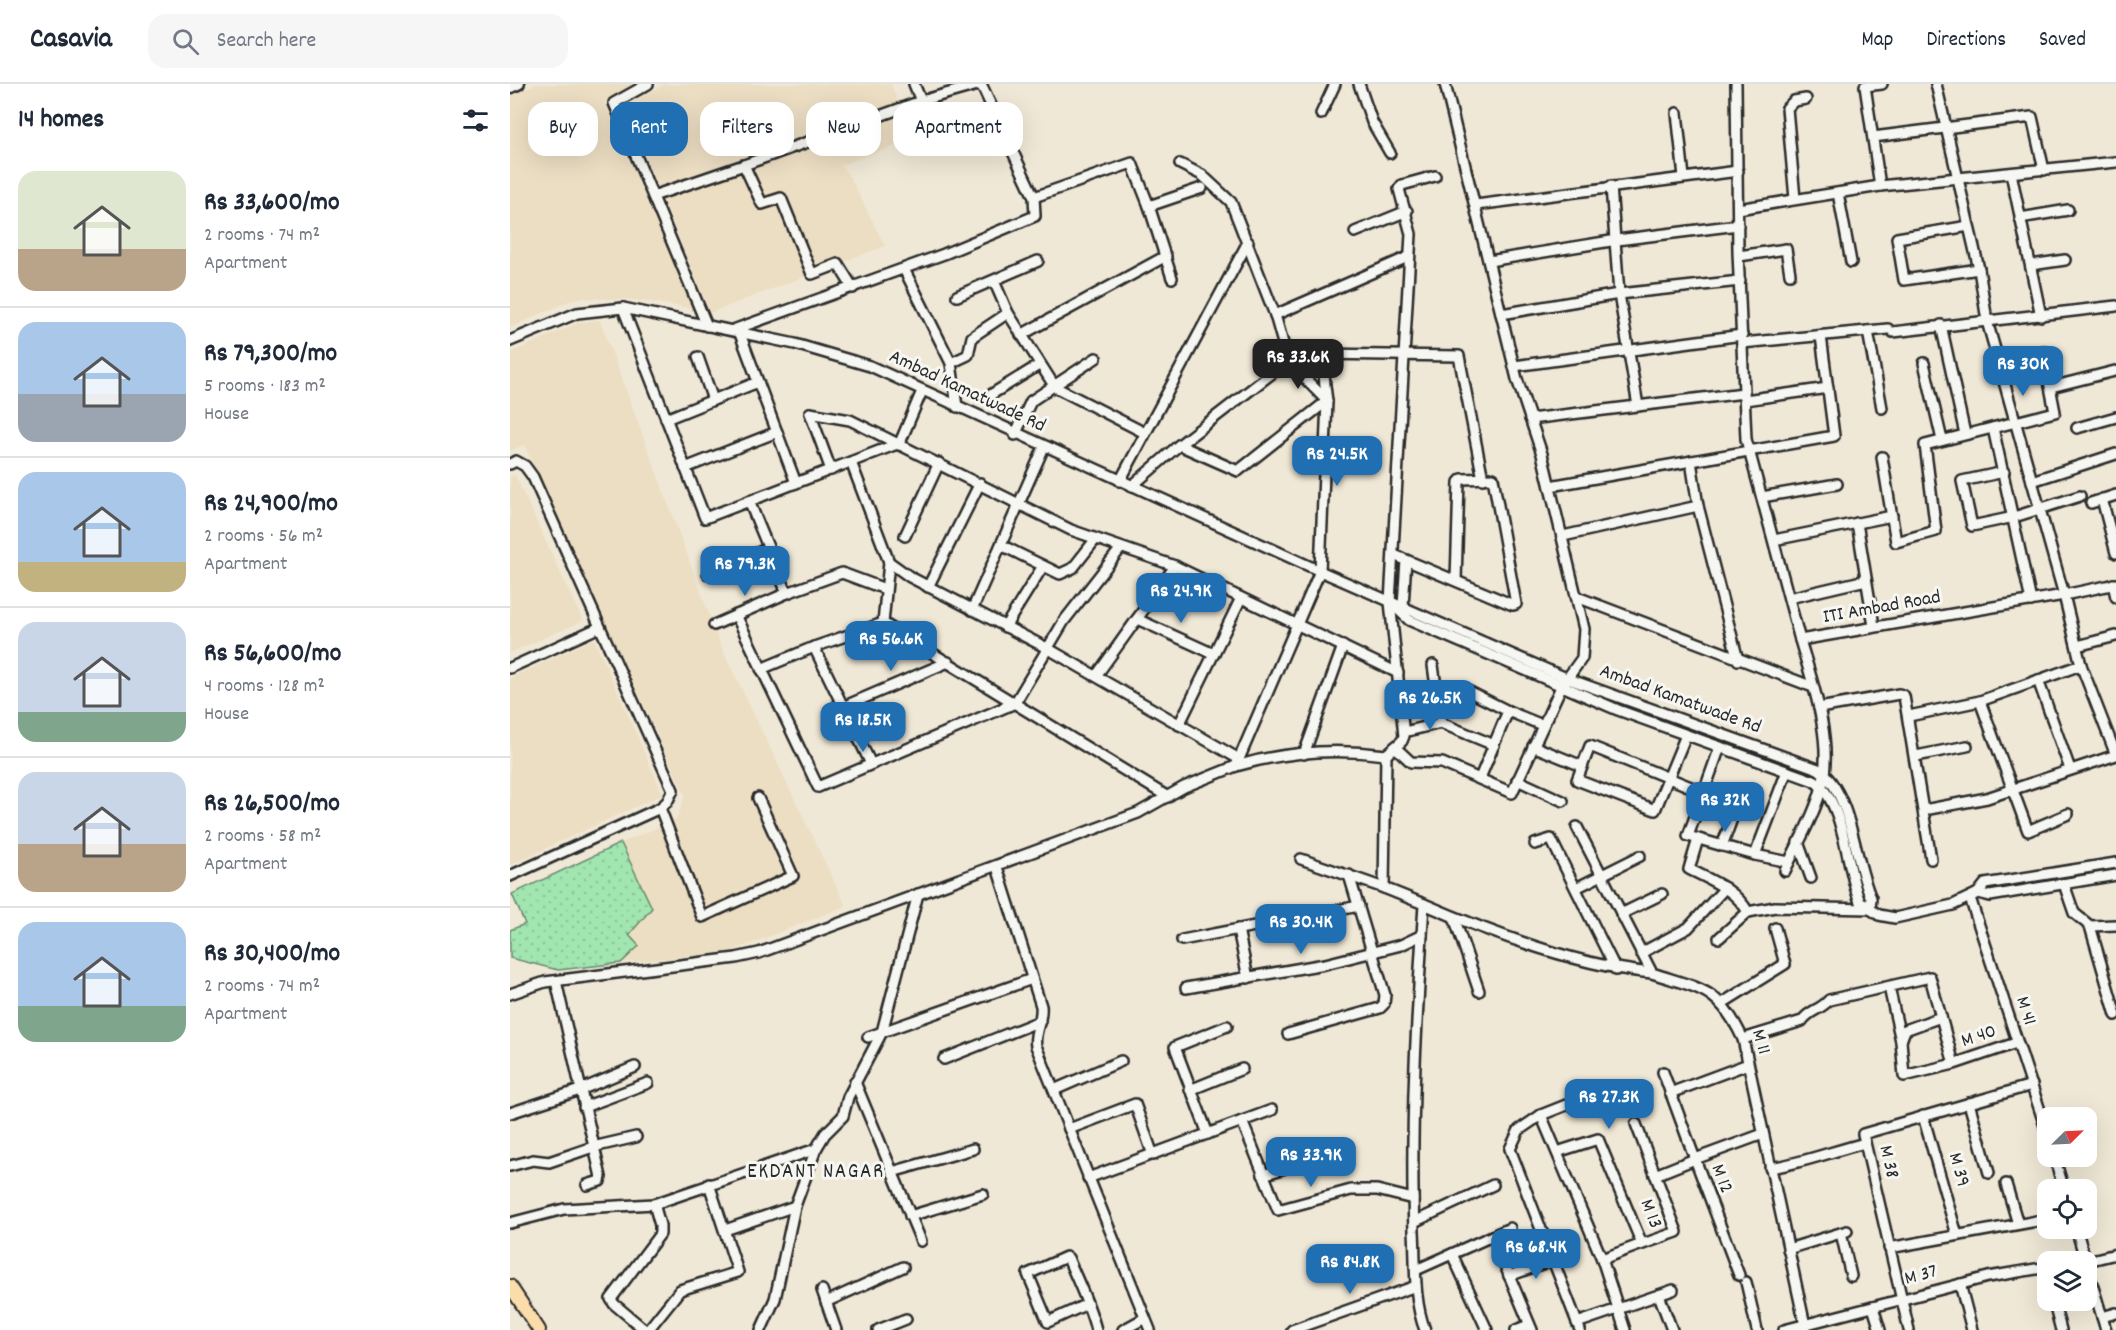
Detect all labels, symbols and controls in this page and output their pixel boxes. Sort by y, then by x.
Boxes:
search box [148,14,568,68]
text: Casavia [30,21,112,61]
icon: search [169,25,202,58]
text: Search here [217,26,316,57]
text: Map [1862,26,1893,56]
text: Directions [1926,26,2006,56]
text: Saved [2039,26,2086,56]
text: 14 homes [18,102,104,139]
chip: Buy [528,102,598,156]
chip: Rent [610,102,688,156]
chip: Filters [700,102,794,156]
chip: New [806,102,881,156]
chip: Apartment [893,102,1023,156]
icon: filters [459,104,492,137]
text: Rs 33,600/mo [204,185,340,222]
icon: home [66,195,138,267]
text: 2 rooms · 74 m² [204,222,320,250]
text: Apartment [204,250,287,278]
text: Rs 79,300/mo [204,336,337,373]
pin: Rs 33.6K [1236,339,1360,390]
street label: Ambad Kamatwade Rd [884,343,1050,441]
text: Rs 33.6K [1267,344,1329,372]
icon: home [66,346,138,418]
pin: Rs 30K [1974,346,2072,397]
text: Rs 30K [1997,351,2049,379]
text: 5 rooms · 183 m² [204,373,326,401]
text: House [204,401,249,429]
pin: Rs 24.5K [1275,436,1399,487]
text: Rs 24.5K [1306,441,1368,469]
text: Rs 24,900/mo [204,486,338,523]
icon: home [66,496,138,568]
text: 2 rooms · 56 m² [204,523,323,551]
pin: Rs 79.3K [683,546,807,597]
text: Apartment [204,551,287,579]
text: Rs 79.3K [715,551,776,579]
pin: Rs 24.9K [1119,573,1243,624]
text: Rs 24.9K [1150,578,1212,606]
street label: ITI Ambad Road [1821,584,1943,632]
pin: Rs 56.6K [829,621,953,672]
text: Rs 56.6K [859,626,923,654]
text: Rs 56,600/mo [204,636,341,673]
icon: home [66,646,138,718]
street label: Ambad Kamatwade Rd [1595,658,1765,742]
text: 4 rooms · 128 m² [204,673,325,701]
pin: Rs 26.5K [1368,680,1492,731]
text: Rs 26.5K [1398,685,1462,713]
text: House [204,701,249,729]
pin: Rs 18.5K [801,702,925,753]
text: Rs 18.5K [835,707,891,735]
pin: Rs 32K [1676,782,1774,833]
text: Rs 26,500/mo [204,786,340,823]
text: Rs 32K [1700,787,1750,815]
icon: home [66,796,138,868]
text: 2 rooms · 58 m² [204,823,321,851]
text: Apartment [204,851,287,879]
pin: Rs 30.4K [1239,904,1363,955]
text: Rs 30.4K [1269,909,1333,937]
text: Rs 30,400/mo [204,936,340,973]
icon: home [66,946,138,1018]
text: 2 rooms · 74 m² [204,973,320,1001]
street label: M 41 [2007,993,2043,1029]
text: Apartment [204,1001,287,1029]
street label: M 40 [1958,1018,2000,1056]
street label: M 11 [1743,1026,1777,1058]
pin: Rs 27.3K [1547,1079,1671,1130]
text: Rs 27.3K [1579,1084,1639,1112]
north arrow [2037,1107,2097,1167]
map controls [2037,1107,2097,1311]
pin: Rs 33.9K [1249,1137,1373,1188]
text: Rs 33.9K [1280,1142,1342,1170]
street label: M 38 [1871,1143,1905,1181]
street label: M 39 [1940,1150,1976,1190]
district label: EKDANT NAGAR [747,1158,885,1188]
street label: M 12 [1703,1160,1739,1198]
button: locate [2037,1179,2097,1239]
street label: M 13 [1632,1195,1668,1233]
pin: Rs 68.4K [1474,1229,1598,1280]
text: Rs 68.4K [1505,1234,1567,1262]
pin: Rs 84.8K [1288,1244,1412,1295]
text: Rs 84.8K [1320,1249,1380,1277]
button: layers [2037,1251,2097,1311]
street label: M 37 [1902,1258,1940,1294]

